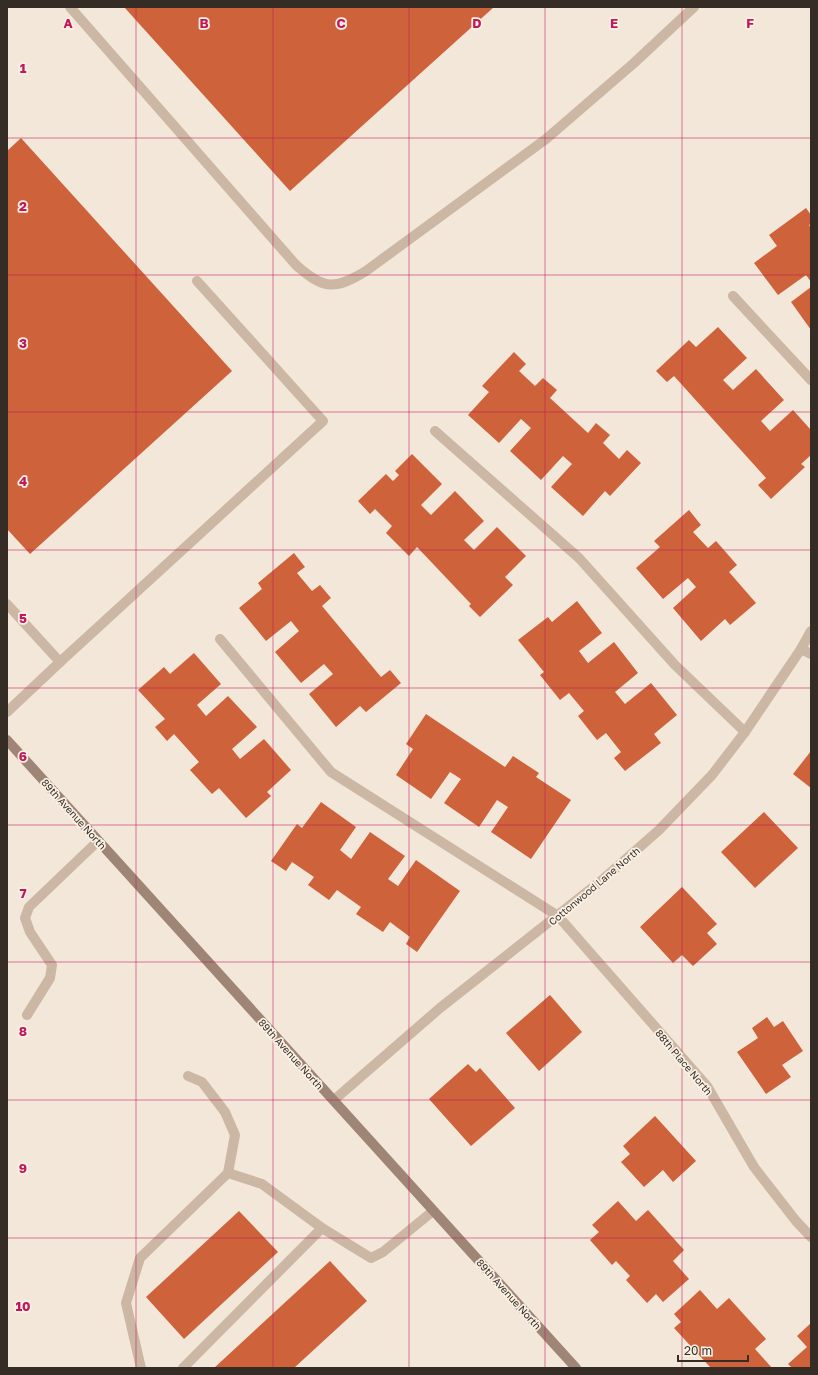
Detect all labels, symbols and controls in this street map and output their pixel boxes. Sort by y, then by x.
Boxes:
text: A [63,15,73,31]
text: B [199,15,209,31]
text: C [336,15,346,31]
text: D [472,15,482,31]
text: E [610,15,618,31]
text: F [746,15,754,31]
text: 1 [20,60,27,76]
text: 2 [19,198,27,214]
text: 3 [19,335,27,351]
text: 4 [19,473,27,489]
text: 5 [19,610,27,626]
text: 6 [19,748,27,764]
street label: 89th Avenue North [39,776,109,852]
street label: Cottonwood Lane North [546,844,642,928]
text: 7 [19,885,27,901]
street label: 89th Avenue North [256,1016,326,1092]
text: 8 [19,1023,27,1039]
street label: 88th Place North [653,1027,715,1097]
text: 9 [19,1160,27,1176]
street label: 89th Avenue North [474,1256,544,1332]
text: 10 [15,1298,31,1314]
scale bar [678,1337,748,1363]
text: 20 m [684,1343,712,1358]

